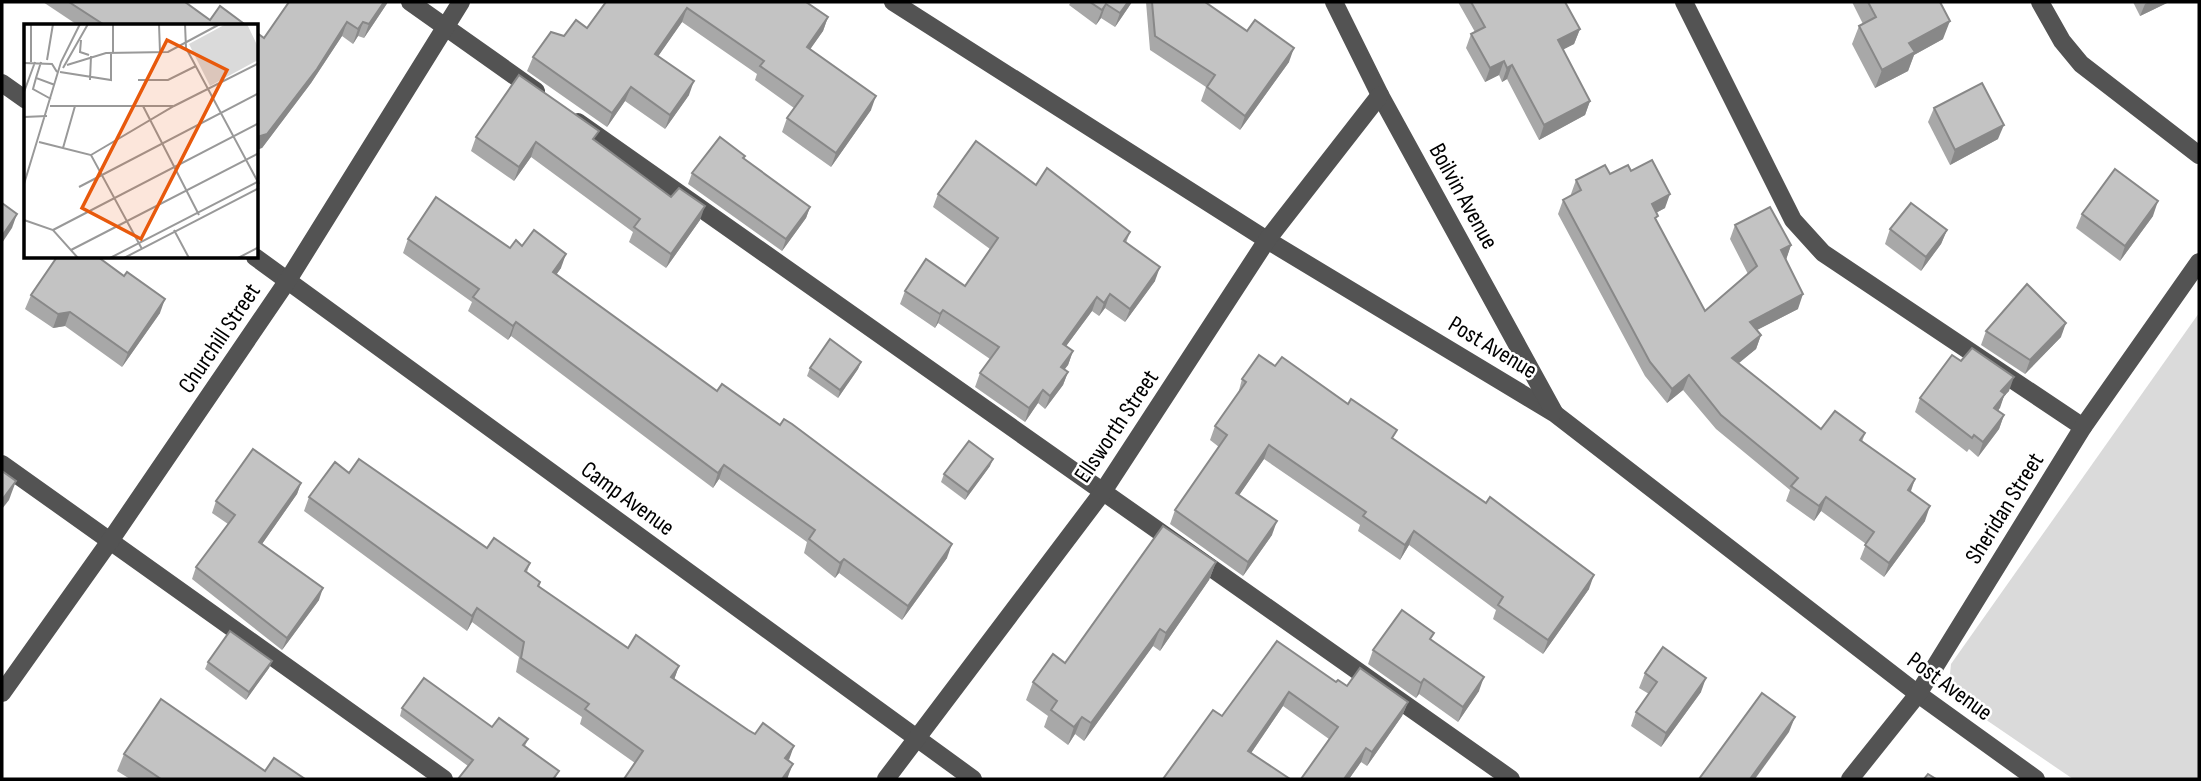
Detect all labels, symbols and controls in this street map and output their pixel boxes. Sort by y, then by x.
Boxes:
inset map [24,24,259,259]
street label: Boilvin Avenue [1423,138,1504,254]
street label: Churchill Street [172,278,267,399]
street label: Post Avenue [1443,310,1542,385]
street label: Ellsworth Street [1068,364,1165,488]
street label: Sheridan Street [1959,447,2050,569]
street label: Camp Avenue [575,455,680,542]
street label: Post Avenue [1901,646,1998,727]

